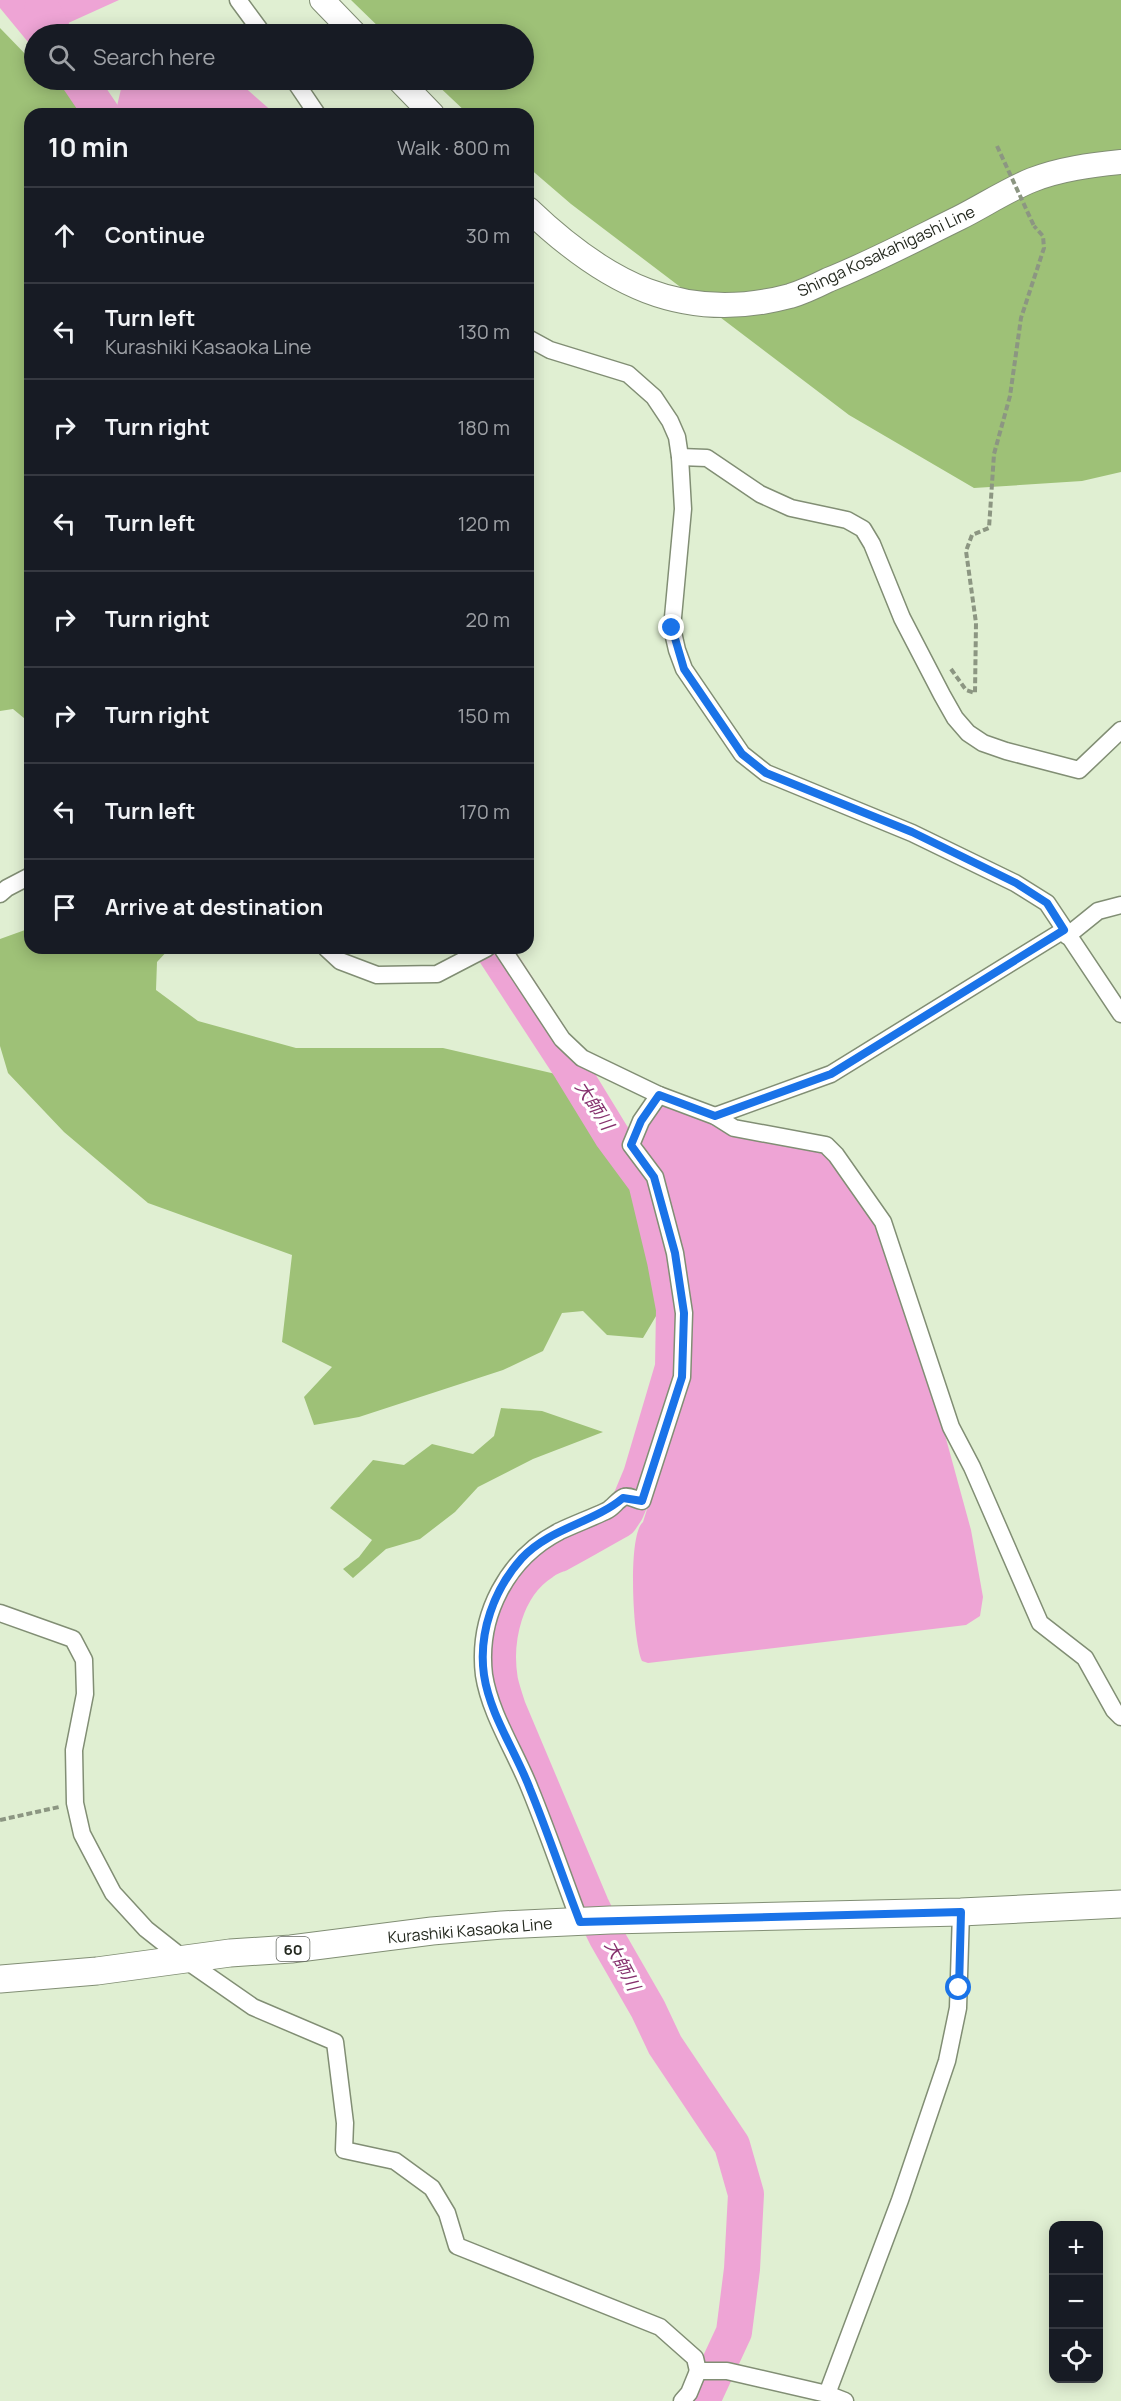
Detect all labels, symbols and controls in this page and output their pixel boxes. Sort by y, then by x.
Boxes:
search box [24,24,534,90]
icon: search [45,41,78,74]
text: Search here [93,42,215,72]
text: 10 min [48,129,129,165]
text: Walk · 800 m [397,134,510,161]
street label: Shinga Kosakahigashi Line [794,200,978,302]
icon: ahead [48,219,81,252]
text: Continue [105,220,205,250]
text: 30 m [466,222,510,249]
text: Turn left [105,303,195,333]
icon: left [48,315,81,348]
text: 130 m [458,318,510,345]
text: Kurashiki Kasaoka Line [105,333,311,360]
icon: right [48,411,81,444]
text: Turn right [105,412,210,442]
text: 180 m [457,414,510,441]
icon: left [48,507,81,540]
text: Turn left [105,508,195,538]
text: 120 m [458,510,510,537]
icon: right [48,603,81,636]
text: Turn right [105,604,210,634]
text: 20 m [465,606,510,633]
route end [658,614,684,640]
icon: right [48,699,81,732]
text: Turn right [105,700,210,730]
text: 150 m [457,702,510,729]
icon: left [48,795,81,828]
text: Turn left [105,796,195,826]
text: 170 m [459,798,510,825]
icon: arrive [48,891,81,924]
text: Arrive at destination [105,892,323,922]
water label: 大師川 [570,1076,621,1136]
street label: Kurashiki Kasaoka Line [387,1912,553,1948]
water label: 大師川 [600,1936,647,1996]
road number: 60 [276,1937,310,1961]
route start [945,1974,971,2000]
map controls [1049,2221,1103,2383]
button: + [1049,2221,1103,2275]
button: − [1049,2275,1103,2329]
button: locate [1049,2329,1103,2383]

